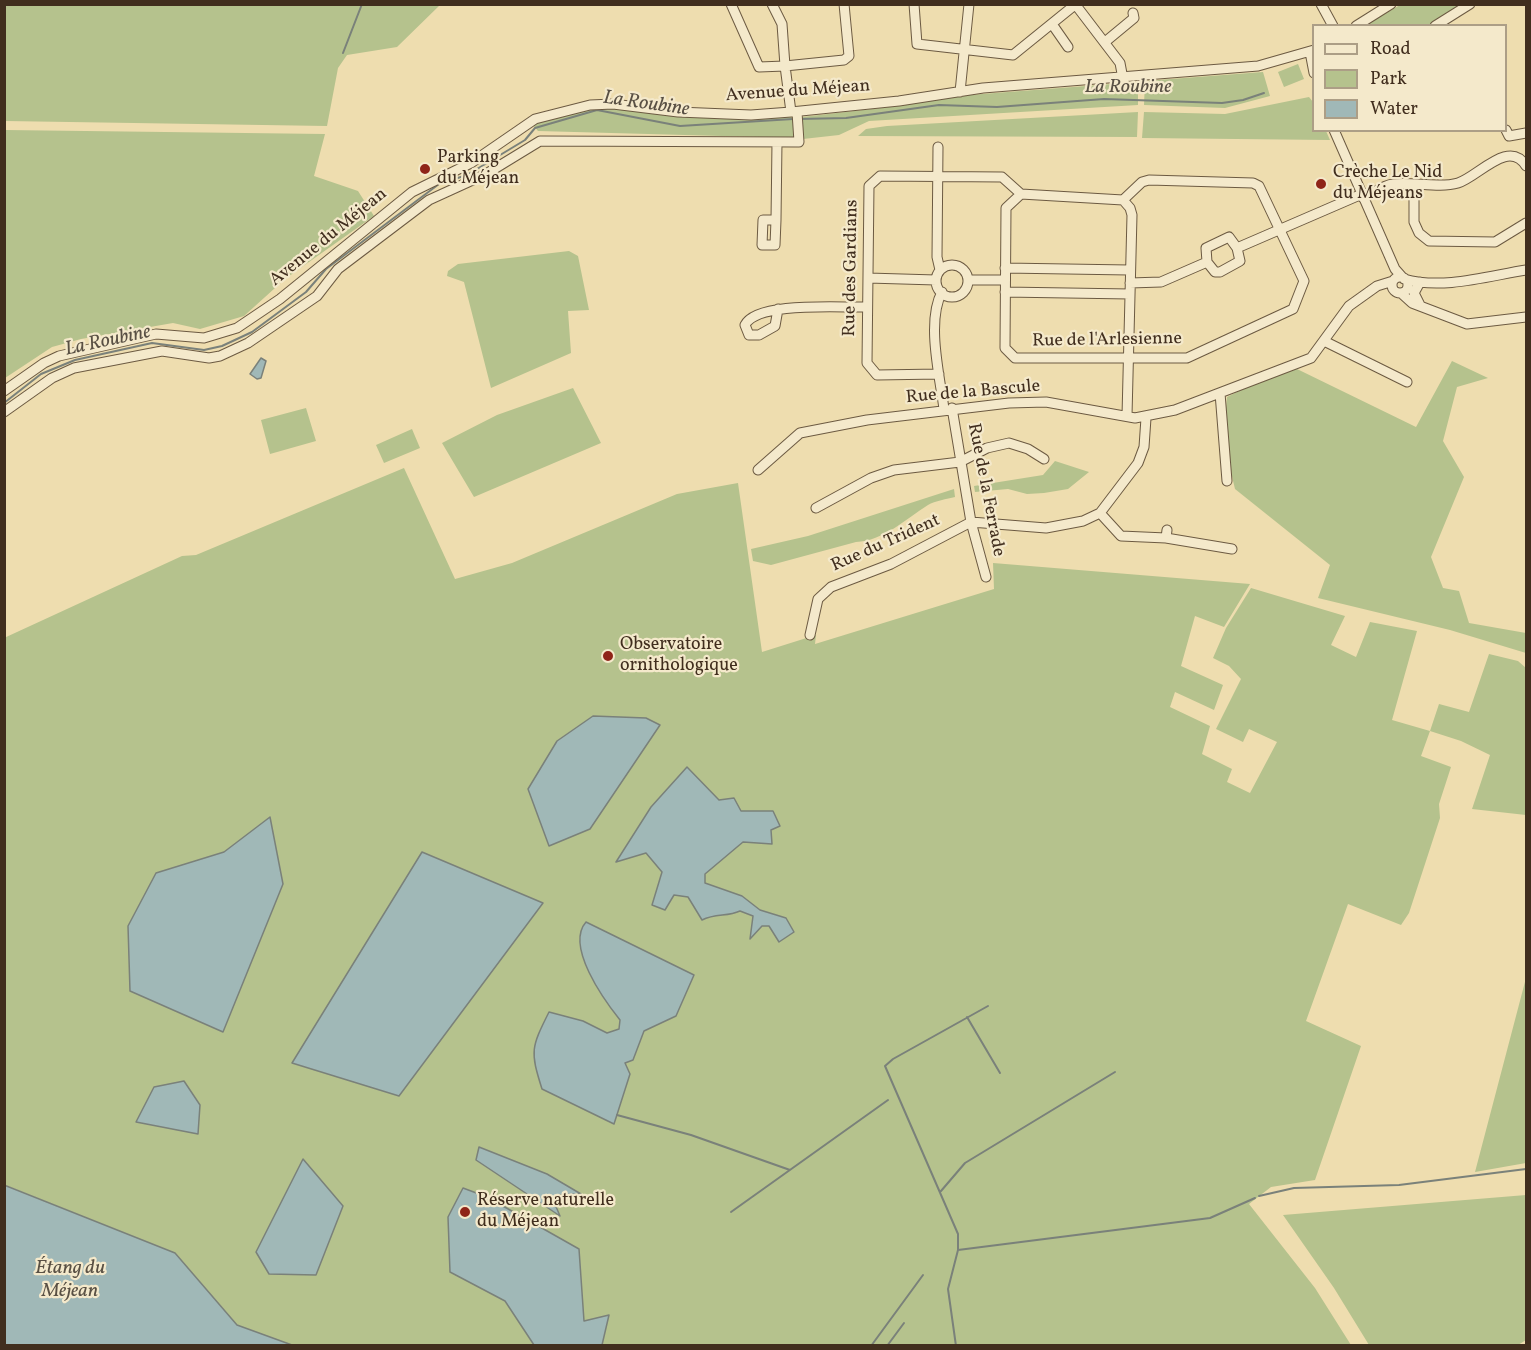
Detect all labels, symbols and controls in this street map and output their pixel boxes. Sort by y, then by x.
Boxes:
legend [1312,24,1507,132]
text: Road [1370,37,1411,62]
text: Park [1370,67,1407,92]
street label: Avenue du Méjean [725,76,871,108]
water label: La Roubine [1084,76,1172,100]
water label: La Roubine [601,87,691,123]
text: Water [1370,97,1418,122]
place label: Parking du Méjean [437,148,519,190]
marker: Parking du Méjean [418,162,432,176]
place label: Crèche Le Nid du Méjeans [1333,163,1442,206]
marker: Crèche Le Nid du Méjeans [1314,177,1328,191]
street label: Avenue du Méjean [266,184,392,292]
street label: Rue des Gardians [840,199,864,337]
water label: La Roubine [63,321,153,363]
street label: Rue de l'Arlesienne [1032,329,1182,353]
street label: Rue de la Bascule [905,376,1041,410]
street label: Rue de la Ferrade [961,422,1009,558]
street label: Rue du Trident [828,510,944,578]
place label: Observatoire ornithologique [620,635,738,678]
marker: Observatoire ornithologique [601,649,615,663]
place label: Réserve naturelle du Méjean [477,1191,614,1234]
marker: Réserve naturelle du Méjean [458,1205,472,1219]
water label: Étang du Méjean [35,1257,105,1304]

